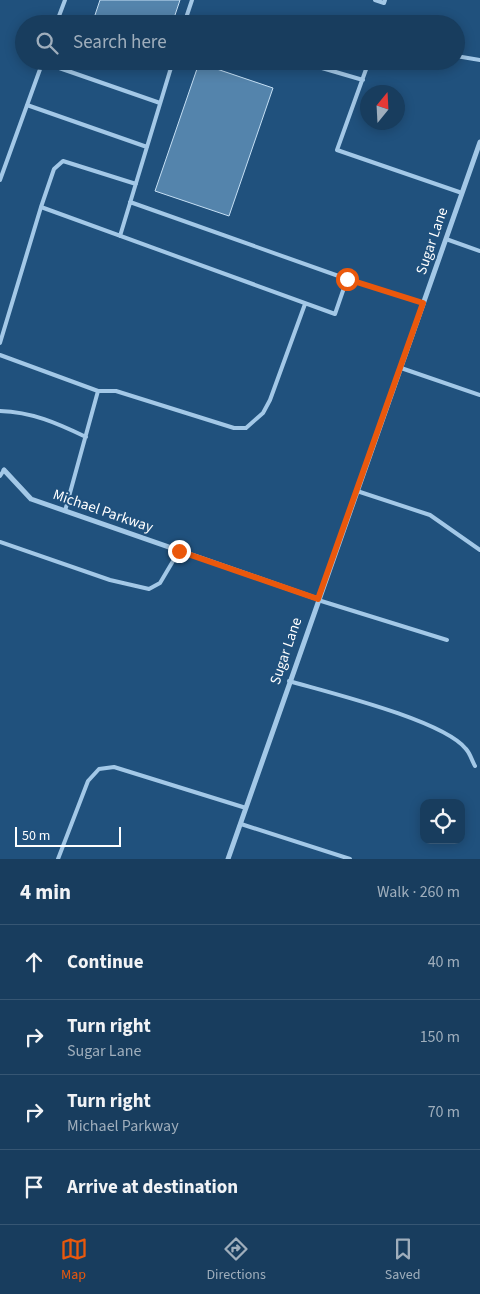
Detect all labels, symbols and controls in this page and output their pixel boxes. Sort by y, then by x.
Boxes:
search box [15,15,465,70]
icon: search [33,29,61,57]
text: Search here [73,29,167,56]
north arrow [360,85,405,130]
street label: Sugar Lane [411,205,453,277]
route start [336,268,359,291]
street label: Michael Parkway [50,484,156,538]
route end [168,540,191,563]
street label: Sugar Lane [265,615,307,687]
map controls [420,799,465,844]
button: locate [420,799,465,844]
scale bar [15,824,121,847]
text: 50 m [22,826,50,846]
text: 4 min [20,877,71,907]
text: Walk · 260 m [377,881,460,903]
icon: ahead [20,948,48,976]
text: Continue [67,949,144,976]
text: 40 m [428,951,460,973]
text: Turn right [67,1013,151,1040]
icon: right [20,1023,48,1051]
text: 150 m [420,1026,460,1048]
text: Sugar Lane [67,1040,141,1062]
text: Turn right [67,1088,151,1115]
icon: right [20,1098,48,1126]
text: 70 m [428,1101,460,1123]
text: Michael Parkway [67,1115,179,1137]
icon: arrive [20,1173,48,1201]
text: Arrive at destination [67,1174,238,1201]
tab: Map [60,1235,88,1285]
tab: Directions [207,1235,266,1285]
tab: Saved [385,1235,420,1285]

